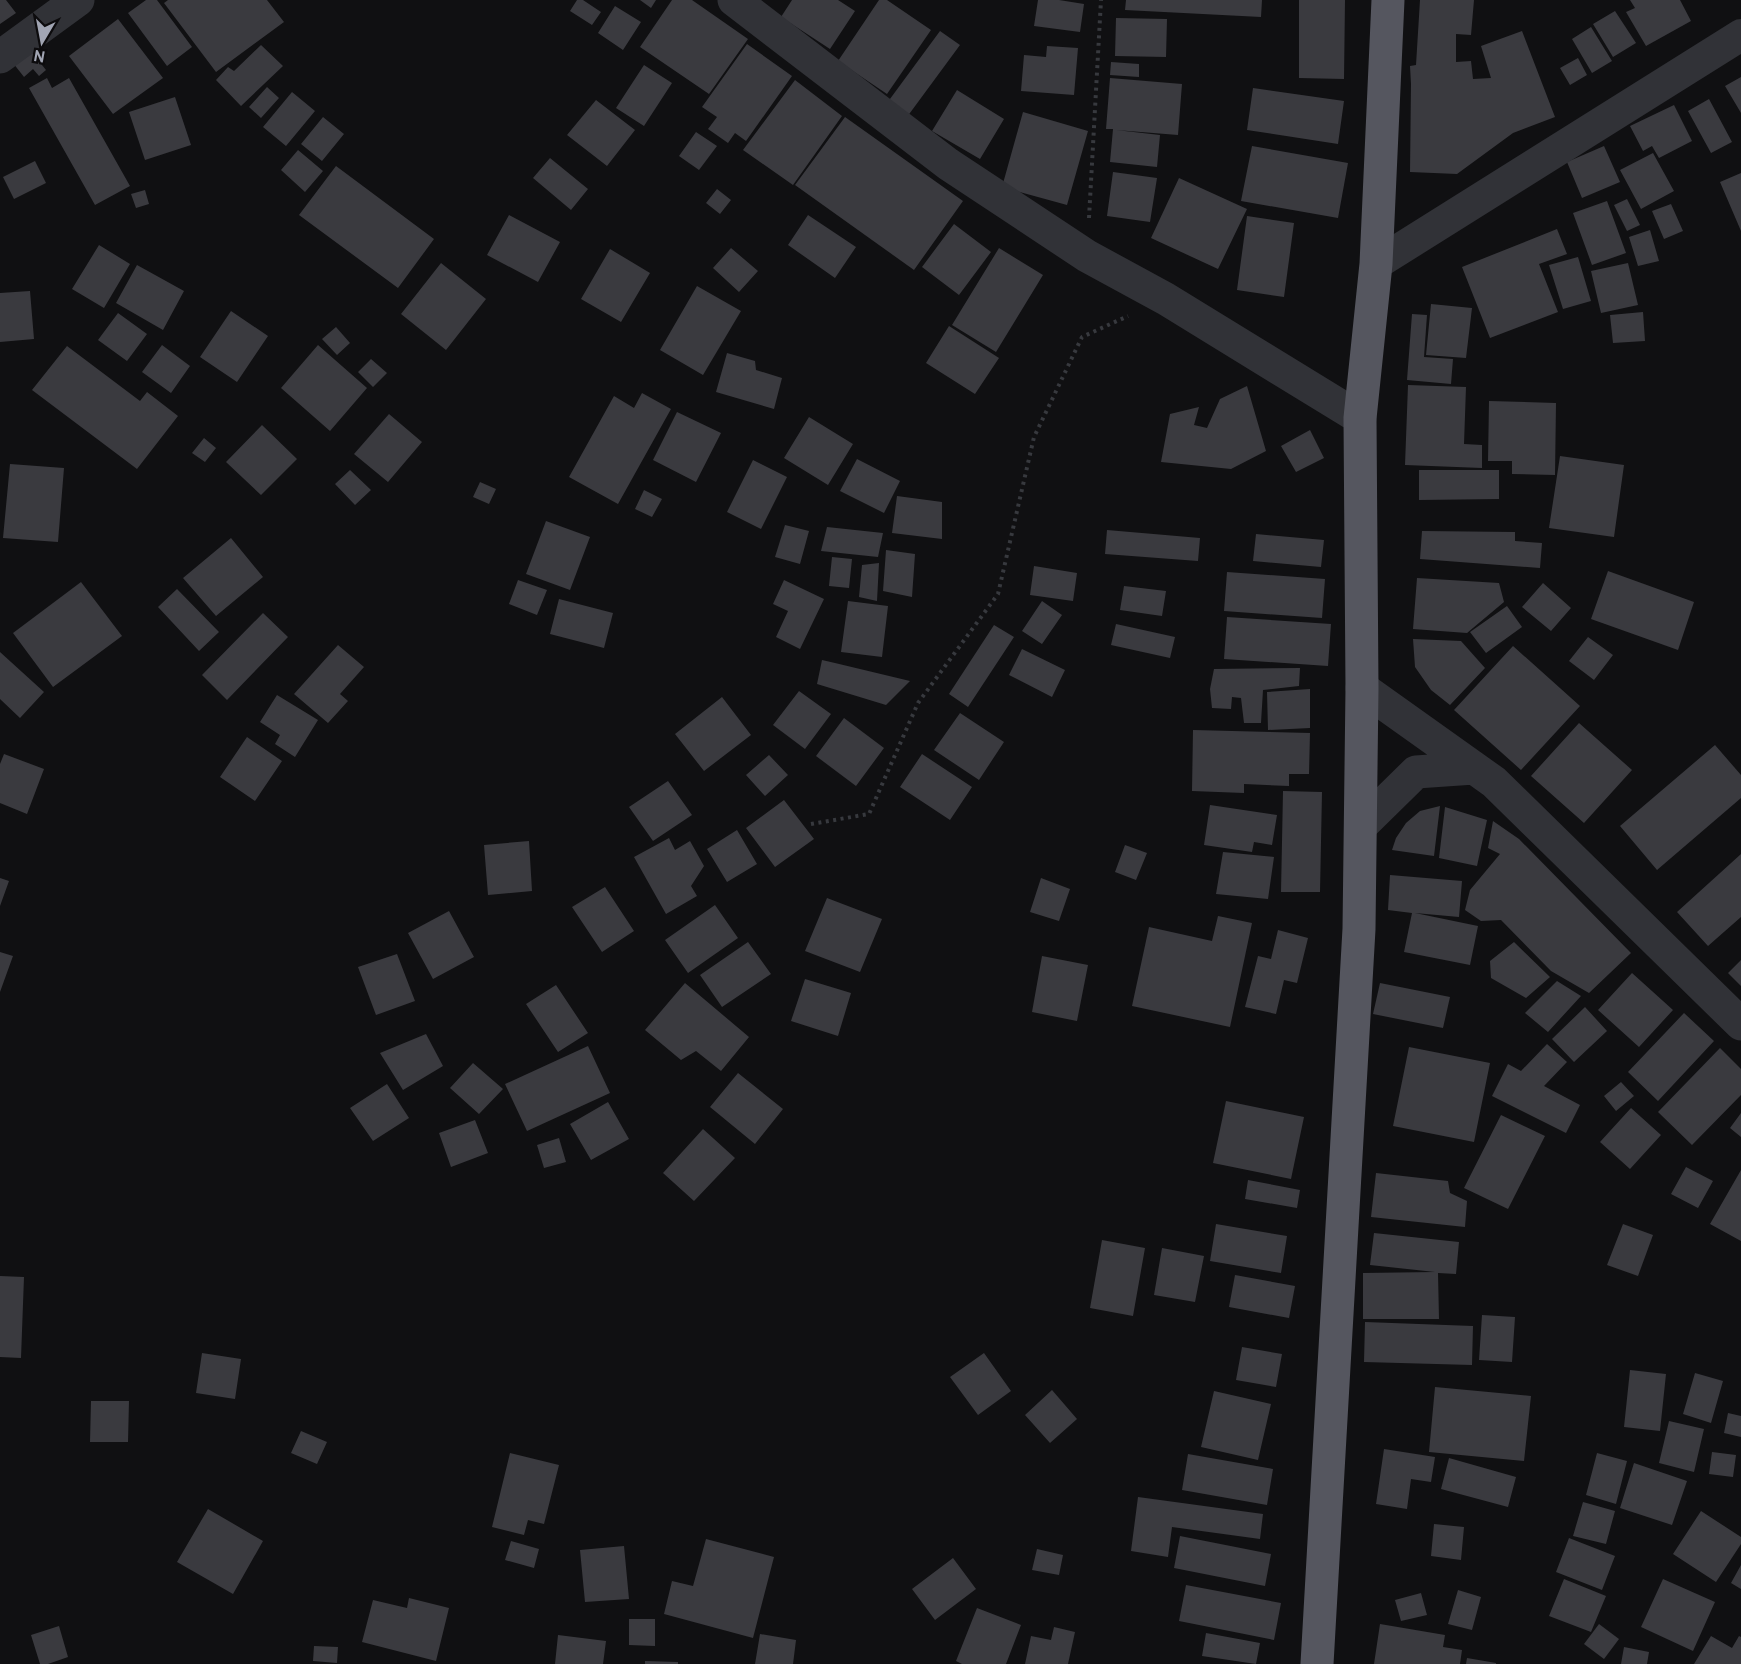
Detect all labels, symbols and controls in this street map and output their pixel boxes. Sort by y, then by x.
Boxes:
north arrow [12,12,72,72]
text: N [32,44,47,66]

